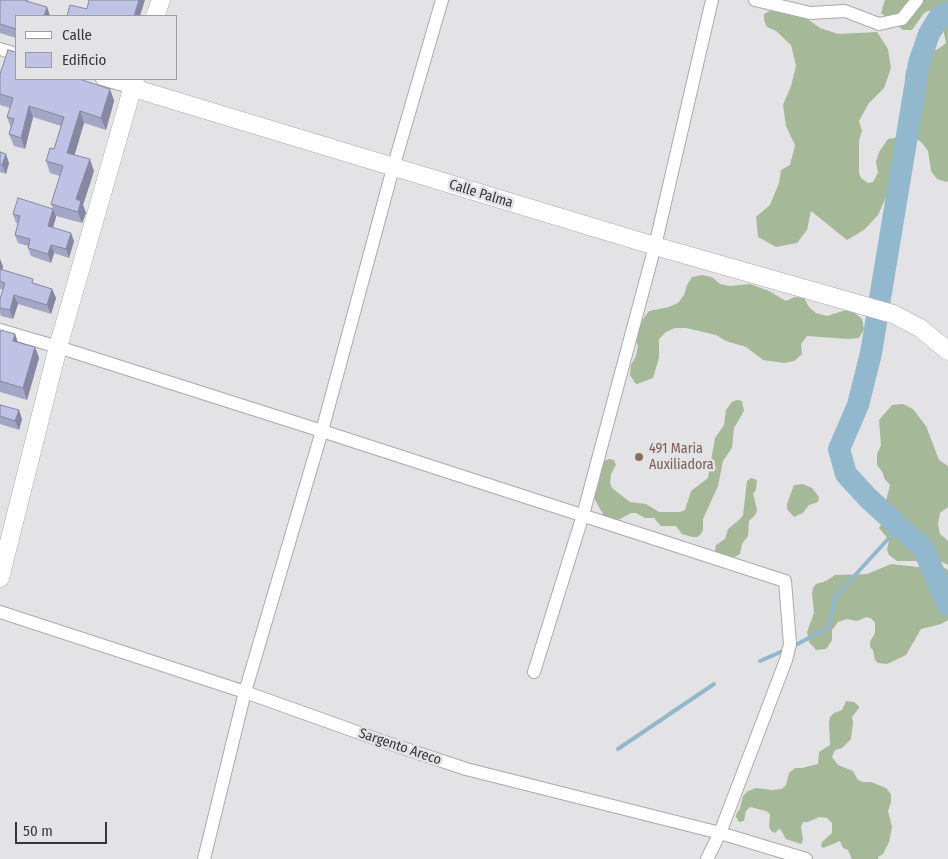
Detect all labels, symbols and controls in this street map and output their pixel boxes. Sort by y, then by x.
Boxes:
legend [15,15,178,80]
text: Calle [62,26,92,44]
text: Edificio [62,51,107,69]
street label: Calle Palma [447,176,515,212]
place label: 491 Maria Auxiliadora [649,441,714,474]
marker: 491 Maria Auxiliadora [633,451,645,463]
street label: Sargento Areco [357,725,443,769]
scale bar [18,812,110,844]
text: 50 m [23,822,53,840]

